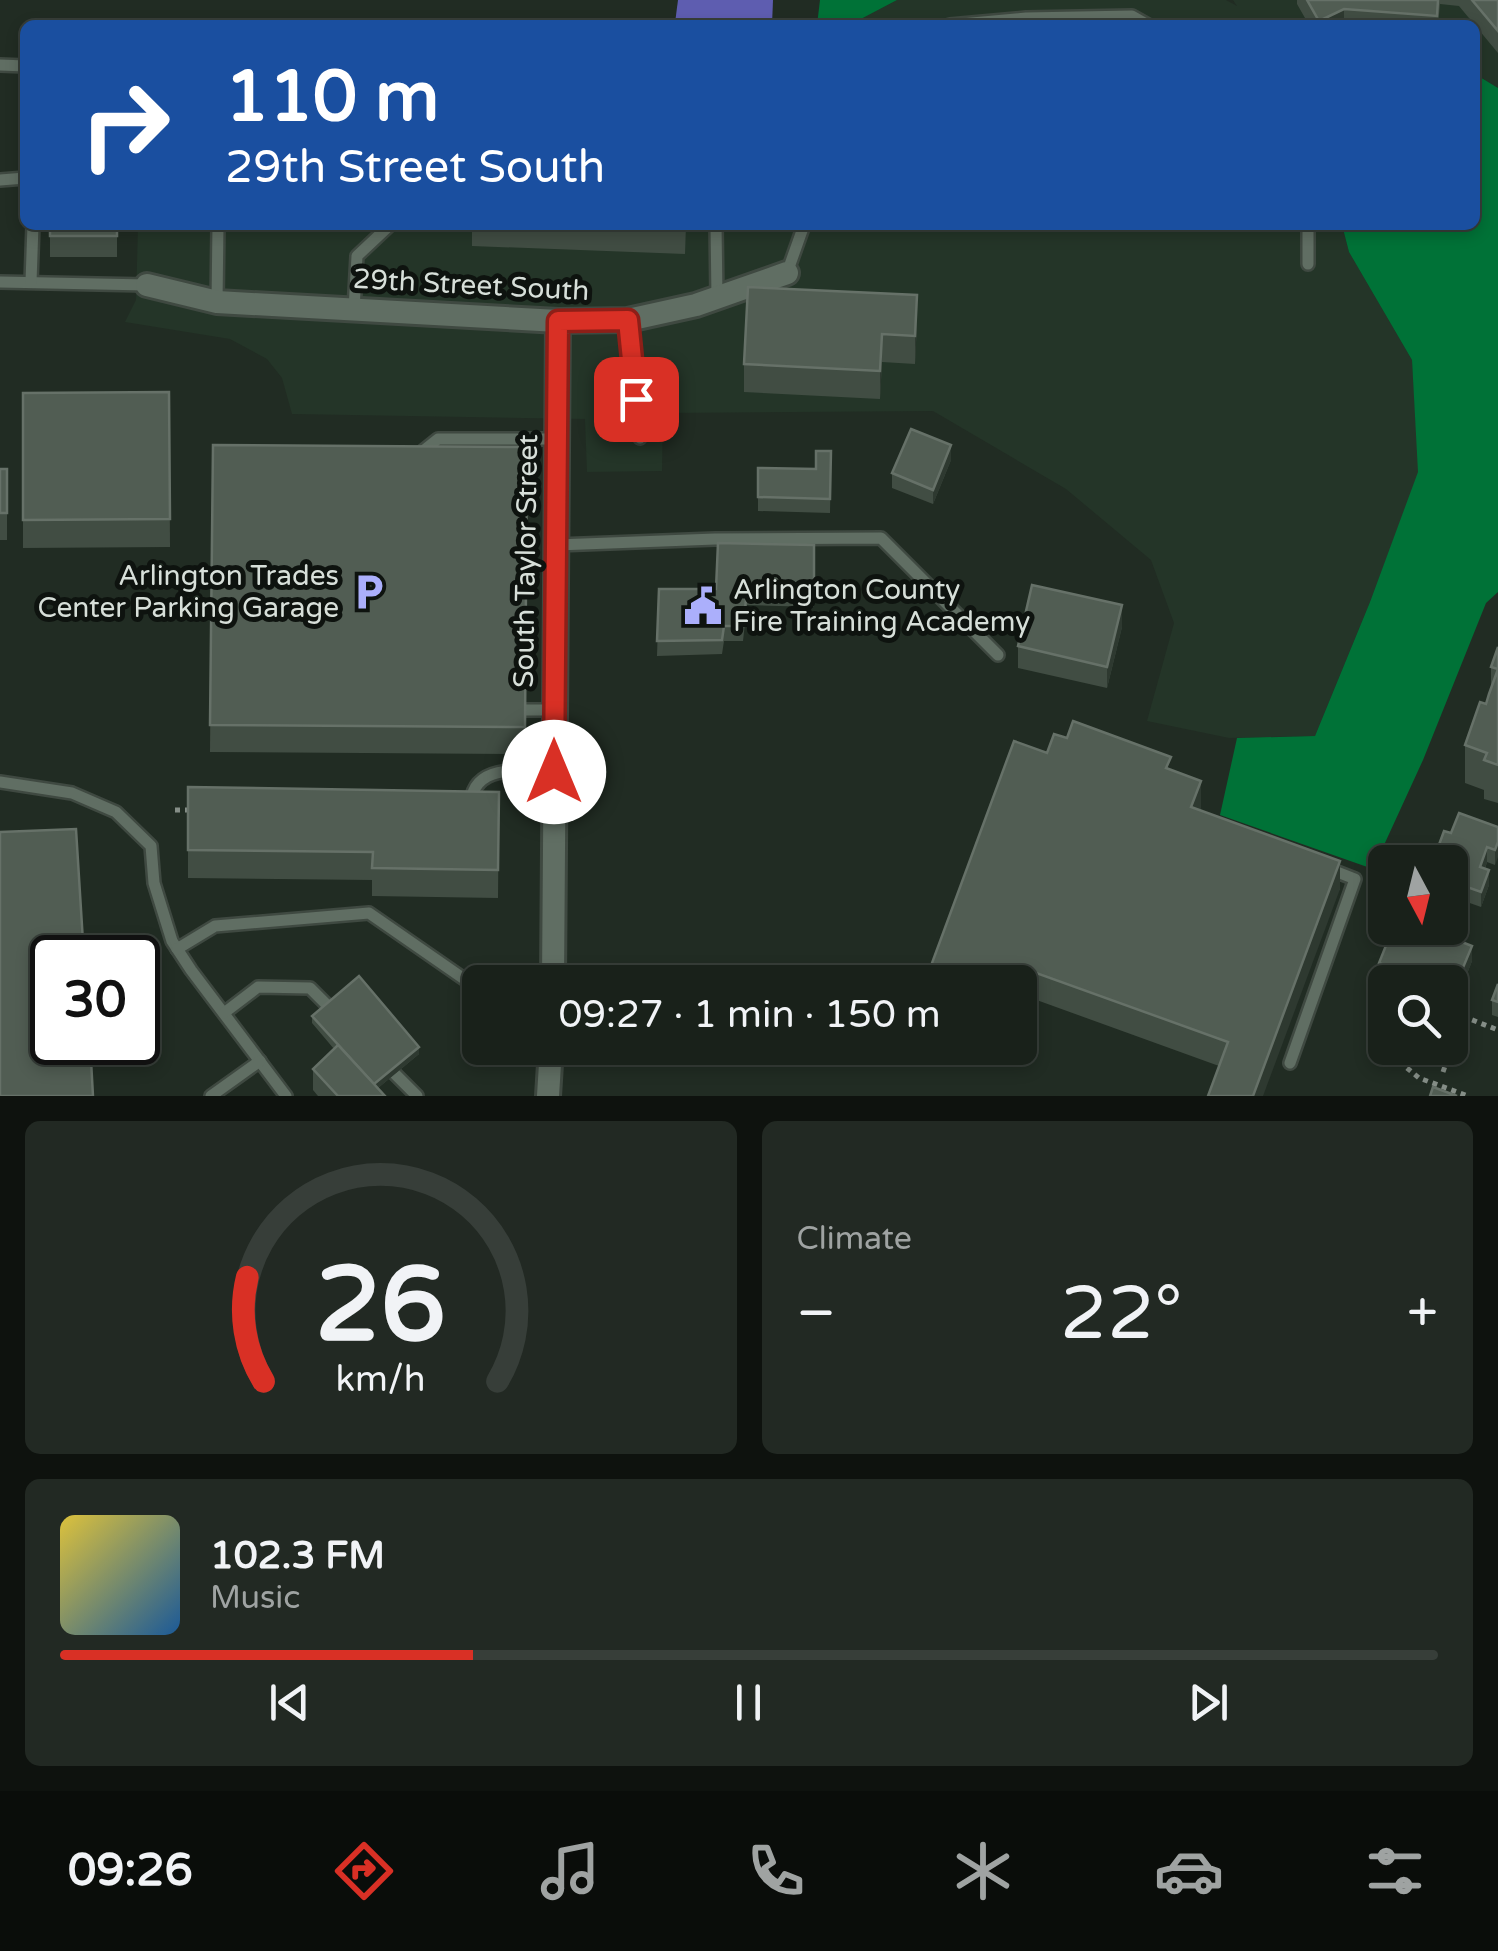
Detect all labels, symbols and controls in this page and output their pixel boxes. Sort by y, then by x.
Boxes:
text: 110 m [225,56,439,140]
icon: right [60,60,190,190]
text: 29th Street South [225,141,605,195]
street label: 29th Street South [352,262,590,308]
pin [594,357,679,442]
icon: arrive [609,372,664,427]
street label: South Taylor Street [507,434,545,688]
place label: Arlington Trades Center Parking Garage [37,559,339,625]
parking icon: Arlington Trades Center Parking Garage [348,571,390,613]
place label: Arlington County Fire Training Academy [733,573,1030,639]
public building icon: Arlington County Fire Training Academy [682,585,724,627]
position arrow [502,720,606,824]
north arrow [1368,845,1468,945]
map controls [1368,845,1468,1065]
speed limit sign: 30 [30,935,160,1065]
button: search [1368,965,1468,1065]
text: 09:27 · 1 min · 150 m [558,992,941,1038]
text: Climate [797,1220,912,1258]
text: 26 [315,1244,446,1369]
text: 22° [1060,1269,1183,1359]
text: − [797,1281,836,1347]
text: + [1407,1281,1438,1347]
text: km/h [336,1358,426,1401]
text: 102.3 FM [210,1533,385,1579]
text: Music [210,1579,300,1617]
icon: previous [262,1675,317,1730]
icon: pause [721,1675,776,1730]
icon: next [1181,1675,1236,1730]
icon: directions [329,1836,399,1906]
icon: music [535,1836,605,1906]
icon: phone [741,1836,811,1906]
icon: climate [948,1836,1018,1906]
icon: car [1154,1836,1224,1906]
icon: filters [1360,1836,1430,1906]
text: 09:26 [68,1844,193,1898]

